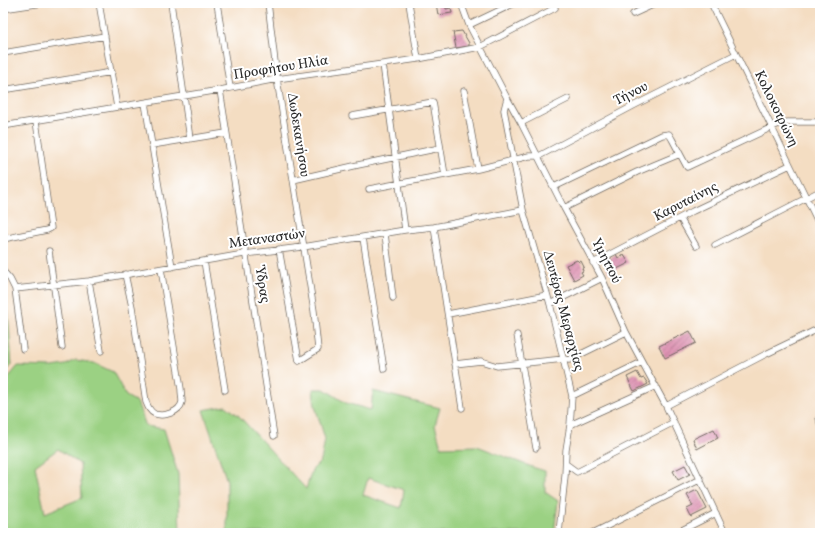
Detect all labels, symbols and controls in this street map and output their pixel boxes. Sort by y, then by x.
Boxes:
street label: Προφήτου Ηλία [232,51,330,85]
street label: Κολοκοτρώνη [749,67,803,151]
street label: Τήνου [610,77,652,111]
street label: Δωδεκανήσου [282,92,314,179]
street label: Καρυταίνης [651,178,721,226]
street label: Μεταναστών [228,224,307,254]
street label: Υμηττού [587,235,626,287]
street label: Δευτέρας Μεραρχίας [538,249,588,373]
street label: Ύδρας [249,264,274,304]

